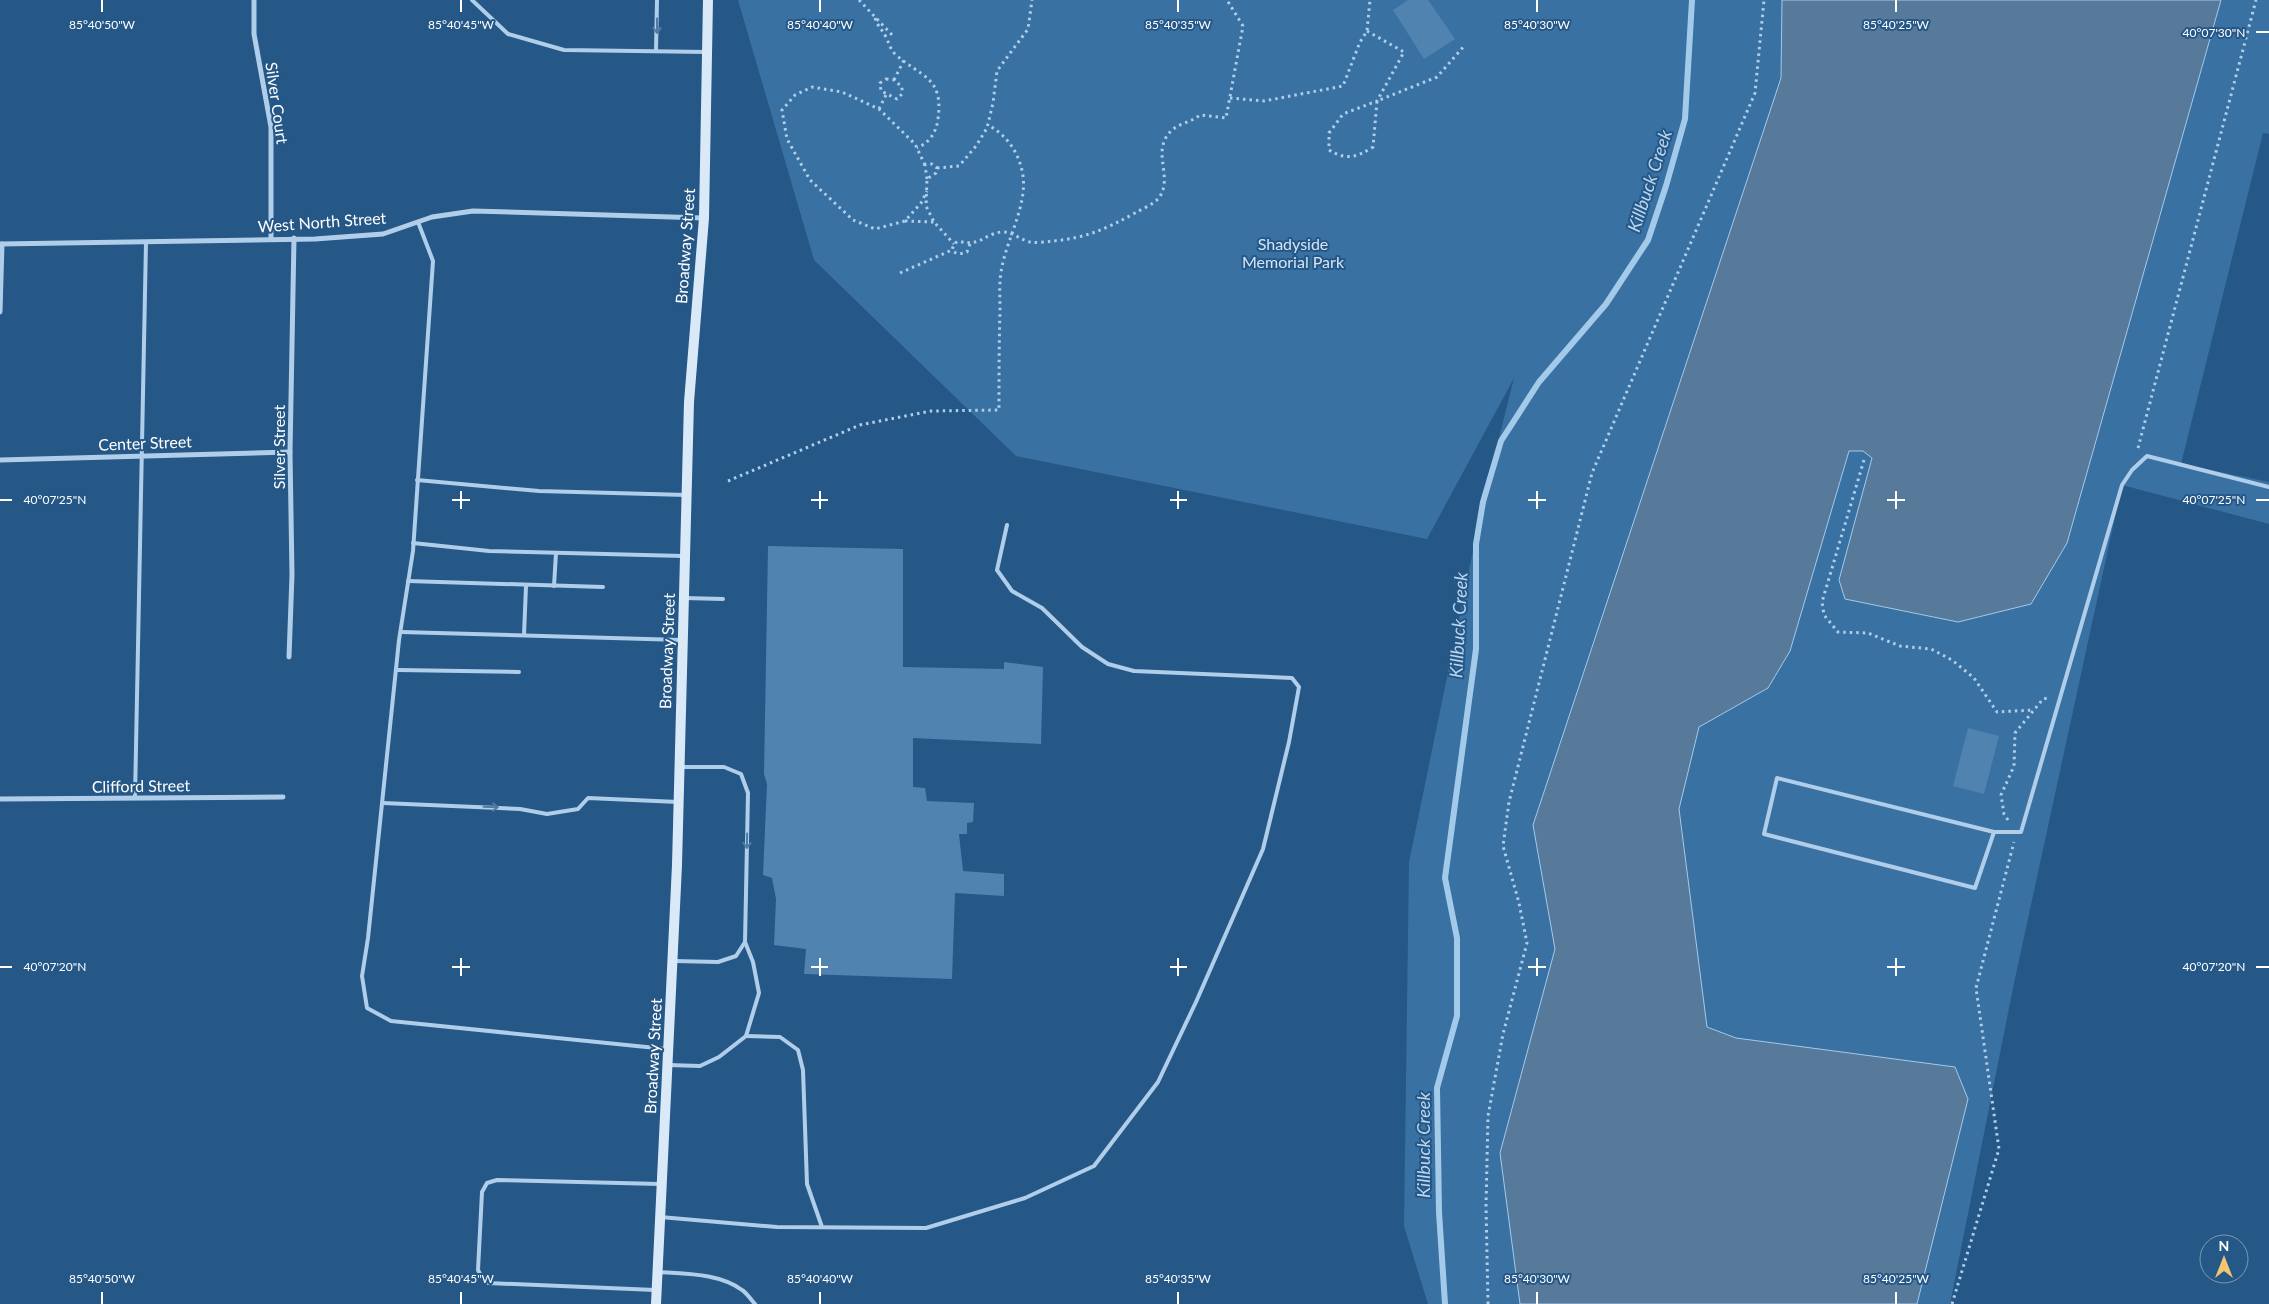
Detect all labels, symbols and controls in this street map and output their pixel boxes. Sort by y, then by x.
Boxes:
text: 85°40'50"W [69,17,136,32]
text: 85°40'45"W [428,17,495,32]
one-way arrow [652,17,661,33]
text: 85°40'40"W [787,17,854,32]
text: 85°40'35"W [1145,17,1212,32]
text: 85°40'30"W [1504,17,1571,32]
text: 85°40'25"W [1863,17,1930,32]
text: 40°07'30"N [2183,25,2245,40]
street label: Silver Court [262,61,293,145]
water label: Killbuck Creek [1622,126,1676,235]
street label: Broadway Street [671,187,698,304]
street label: West North Street [257,208,387,235]
park label: Shadyside Memorial Park [1242,234,1345,271]
street label: Silver Street [269,405,288,489]
street label: Center Street [98,431,192,454]
text: 40°07'25"N [24,492,86,507]
text: 40°07'25"N [2183,492,2245,507]
water label: Killbuck Creek [1444,571,1472,678]
street label: Broadway Street [655,592,678,709]
street label: Clifford Street [92,775,191,796]
one-way arrow [483,803,499,812]
one-way arrow [742,833,752,849]
text: 40°07'20"N [24,959,86,974]
text: 40°07'20"N [2183,959,2245,974]
street label: Broadway Street [640,997,665,1114]
water label: Killbuck Creek [1412,1092,1434,1198]
north arrow [2199,1234,2249,1284]
text: N [2219,1237,2229,1254]
text: 85°40'50"W [69,1271,136,1286]
text: 85°40'45"W [428,1271,495,1286]
text: 85°40'40"W [787,1271,854,1286]
text: 85°40'35"W [1145,1271,1212,1286]
text: 85°40'30"W [1504,1271,1571,1286]
text: 85°40'25"W [1863,1271,1930,1286]

